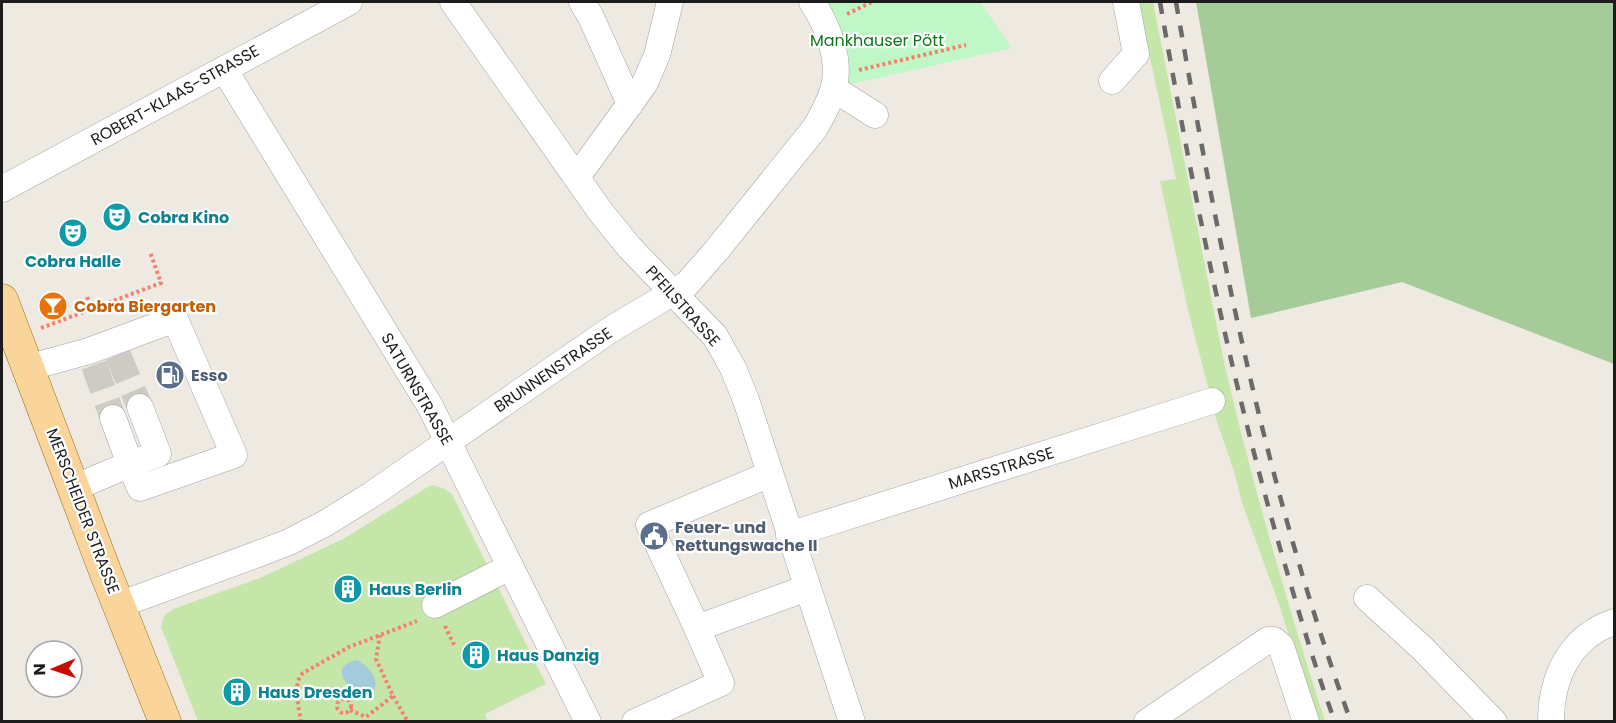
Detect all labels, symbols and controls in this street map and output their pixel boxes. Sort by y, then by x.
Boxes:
park label: Mankhauser Pött [810,29,944,52]
street label: ROBERT-KLAAS-STRASSE [87,39,263,151]
theatre icon: Cobra Kino [101,201,133,233]
place label: Cobra Kino [138,206,229,229]
theatre icon: Cobra Halle [57,217,89,249]
place label: Cobra Halle [25,250,121,273]
street label: PFEILSTRASSE [640,260,726,352]
bar icon: Cobra Biergarten [37,290,69,322]
place label: Cobra Biergarten [74,295,216,318]
street label: BRUNNENSTRASSE [489,322,617,418]
street label: SATURNSTRASSE [375,329,459,449]
fuel station icon: Esso [154,359,186,391]
place label: Esso [191,364,228,387]
street label: MERSCHEIDER STRASSE [41,425,125,597]
street label: MARSSTRASSE [945,441,1057,495]
place label: Feuer- und Rettungswache II [675,516,818,557]
public building icon: Feuer- und Rettungswache II [638,520,670,552]
building icon: Haus Berlin [332,573,364,605]
place label: Haus Berlin [369,578,462,601]
north arrow [24,639,84,699]
building icon: Haus Danzig [460,639,492,671]
place label: Haus Danzig [497,644,599,667]
text: N [28,663,51,676]
building icon: Haus Dresden [221,676,253,708]
place label: Haus Dresden [258,681,372,704]

